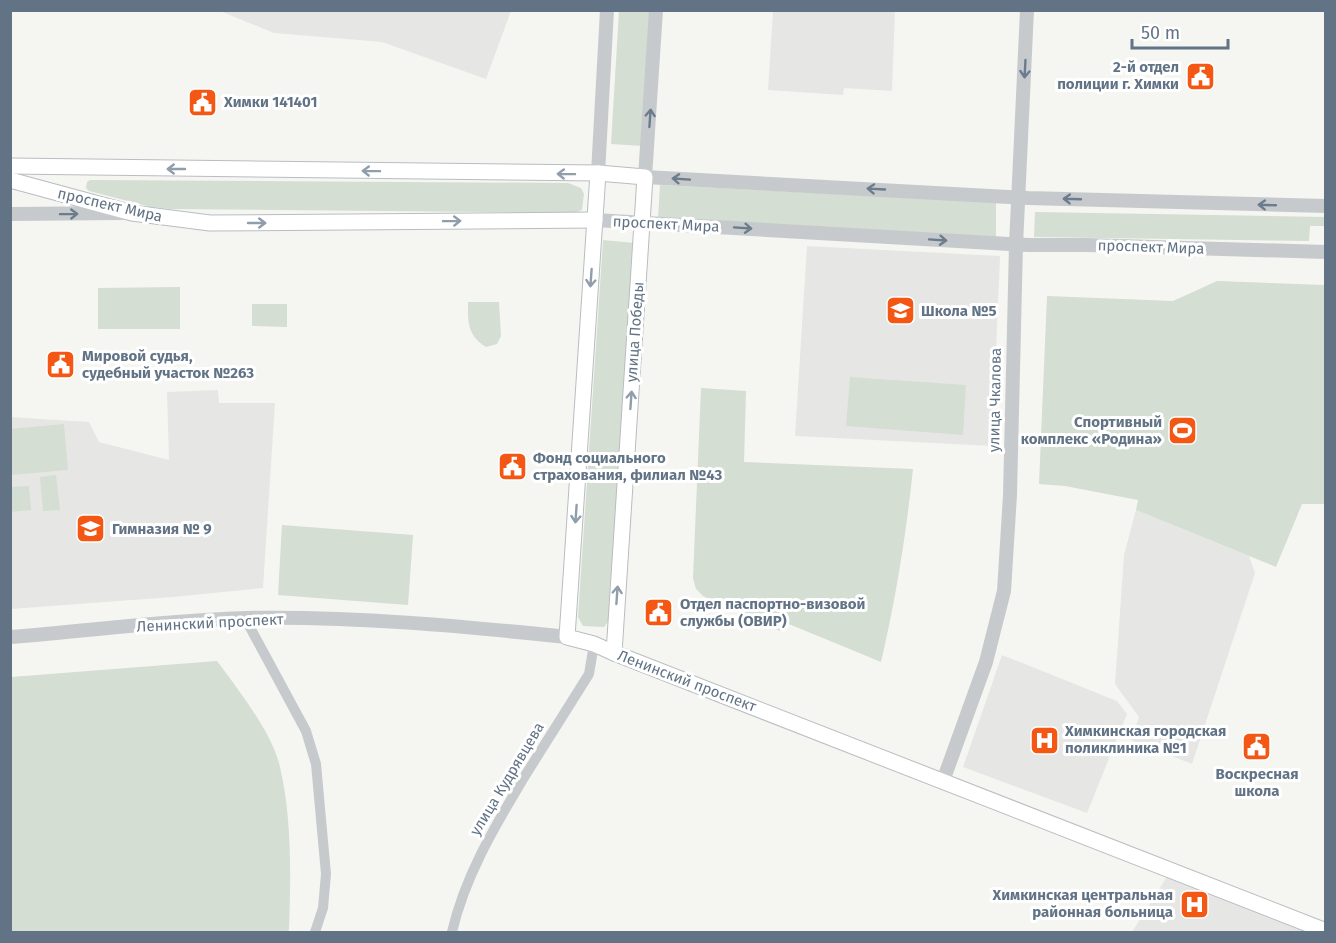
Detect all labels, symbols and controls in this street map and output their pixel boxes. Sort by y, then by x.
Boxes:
scale bar [1132,12,1228,50]
text: 50 m [1141,22,1180,44]
one-way arrow [1020,58,1031,78]
place label: 2-й отдел полиции г. Химки [1057,58,1179,93]
public building icon: 2-й отдел полиции г. Химки [1184,60,1216,92]
public building icon: Химки 141401 [187,86,219,118]
place label: Химки 141401 [223,93,318,111]
one-way arrow [644,109,655,129]
one-way arrow [166,163,186,175]
one-way arrow [361,165,381,177]
one-way arrow [556,168,576,180]
one-way arrow [672,173,692,184]
street label: проспект Мира [56,184,164,226]
one-way arrow [867,184,887,195]
one-way arrow [1063,193,1083,205]
one-way arrow [1258,199,1278,210]
one-way arrow [58,208,78,220]
street label: проспект Мира [612,212,720,236]
one-way arrow [442,216,462,227]
one-way arrow [247,217,267,229]
one-way arrow [732,223,752,234]
one-way arrow [927,235,947,246]
street label: проспект Мира [1097,236,1205,258]
one-way arrow [586,267,597,287]
street label: улица Победы [623,281,647,383]
school or university icon: Школа №5 [884,295,916,327]
place label: Школа №5 [921,302,997,320]
place label: Мировой судья, судебный участок №263 [82,347,254,382]
street label: улица Чкалова [985,348,1005,452]
public building icon: Мировой судья, судебный участок №263 [45,349,77,381]
one-way arrow [625,391,636,411]
place label: Спортивный комплекс «Родина» [1021,413,1162,448]
sports icon: Спортивный комплекс «Родина» [1167,415,1199,447]
place label: Фонд социального страхования, филиал №43 [533,449,723,484]
public building icon: Фонд социального страхования, филиал №43 [496,451,528,483]
one-way arrow [570,504,581,524]
school or university icon: Гимназия № 9 [75,513,107,545]
place label: Гимназия № 9 [112,520,212,538]
one-way arrow [612,585,623,605]
place label: Отдел паспортно-визовой службы (ОВИР) [680,595,865,630]
public building icon: Отдел паспортно-визовой службы (ОВИР) [643,597,675,629]
street label: Ленинский проспект [136,610,284,636]
street label: Ленинский проспект [615,646,759,716]
street label: улица Кудрявцева [466,719,548,839]
place label: Химкинская городская поликлиника №1 [1064,722,1226,757]
hospital icon: Химкинская городская поликлиника №1 [1028,724,1060,756]
public building icon: Воскресная школа [1241,731,1273,763]
place label: Воскресная школа [1215,765,1299,800]
place label: Химкинская центральная районная больница [991,886,1173,921]
hospital icon: Химкинская центральная районная больница [1178,888,1210,920]

